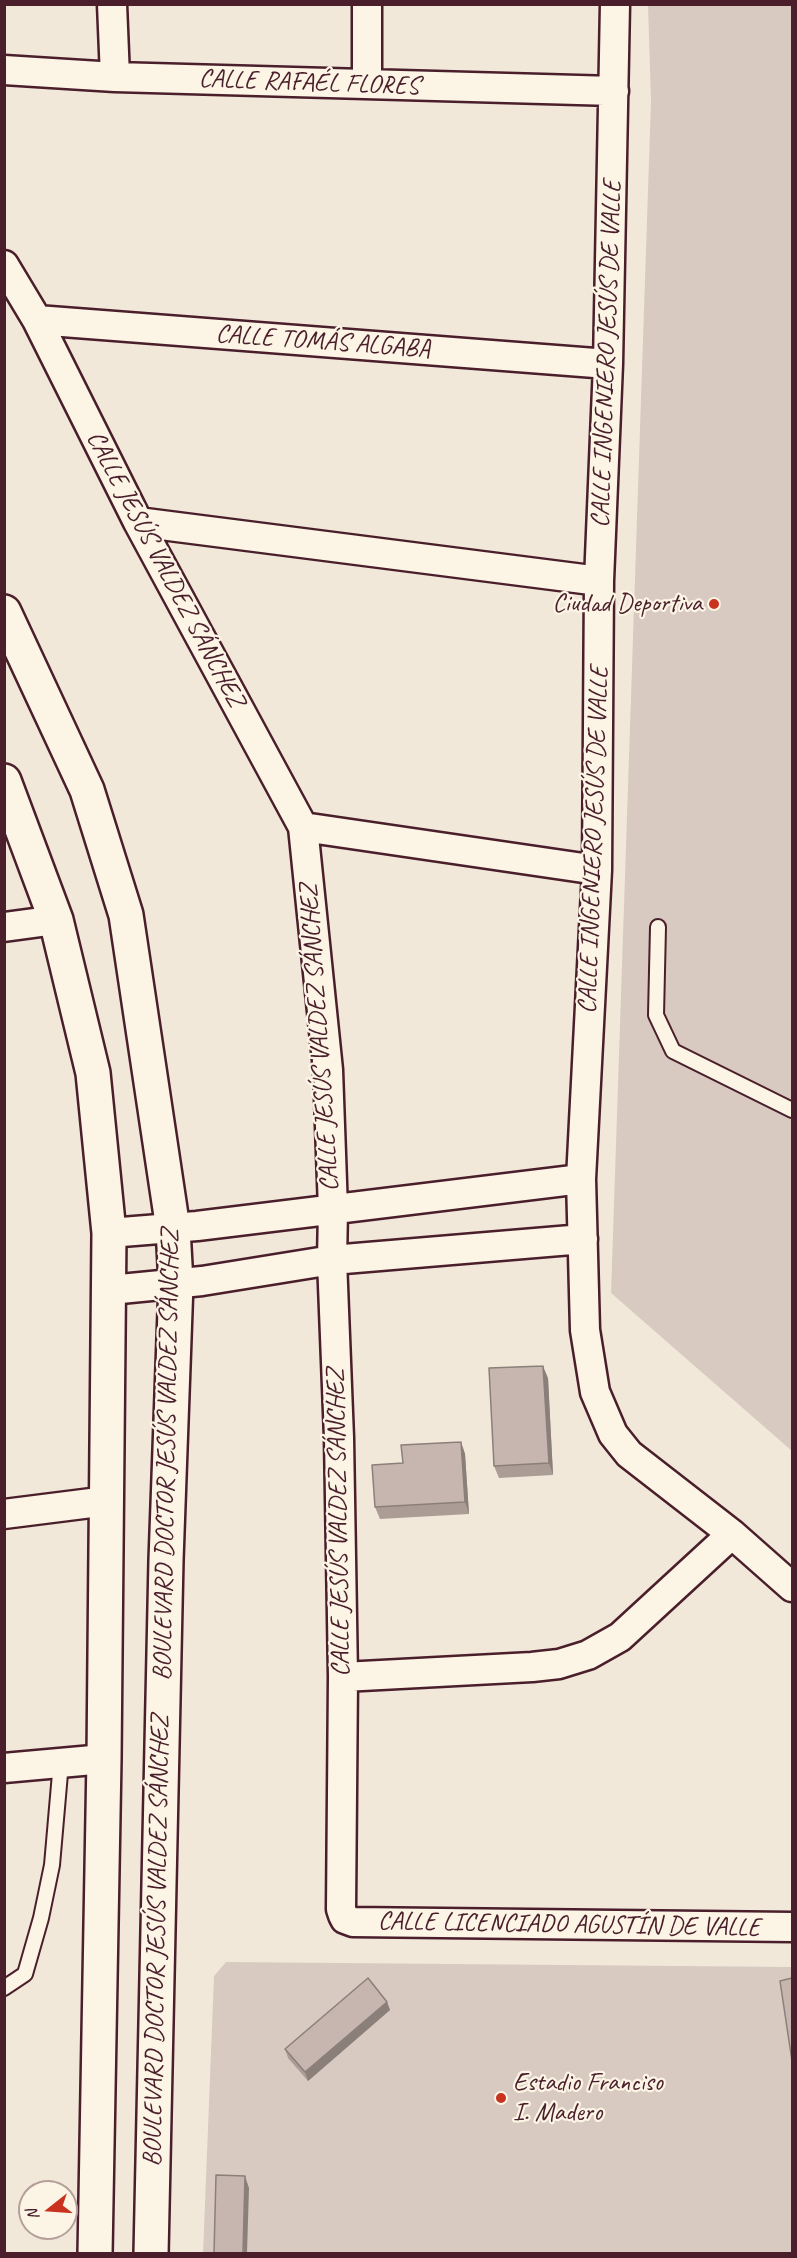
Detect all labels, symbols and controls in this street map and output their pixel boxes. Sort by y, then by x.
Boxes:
street label: CALLE RAFAÉL FLORES [198,64,420,102]
street label: CALLE INGENIERO JESÚS DE VALLE [585,180,629,528]
street label: CALLE TOMÁS ALGABA [215,319,431,365]
street label: CALLE JESÚS VALDEZ SÁNCHEZ [79,426,251,712]
place label: Ciudad Deportiva [553,588,702,620]
marker: Ciudad Deportiva [707,597,721,611]
street label: CALLE INGENIERO JESÚS DE VALLE [572,666,616,1014]
street label: CALLE JESÚS VALDEZ SÁNCHEZ [294,883,346,1193]
street label: BOULEVARD DOCTOR JESÚS VALDEZ SÁNCHEZ [147,1229,187,1681]
street label: CALLE JESÚS VALDEZ SÁNCHEZ [321,1369,357,1677]
street label: BOULEVARD DOCTOR JESÚS VALDEZ SÁNCHEZ [137,1715,177,2167]
street label: CALLE LICENCIADO AGUSTÍN DE VALLE [378,1906,760,1944]
place label: Estadio Franciso I. Madero [513,2067,663,2128]
marker: Estadio Franciso I. Madero [494,2091,508,2105]
north arrow [18,2180,78,2240]
text: N [22,2207,44,2222]

